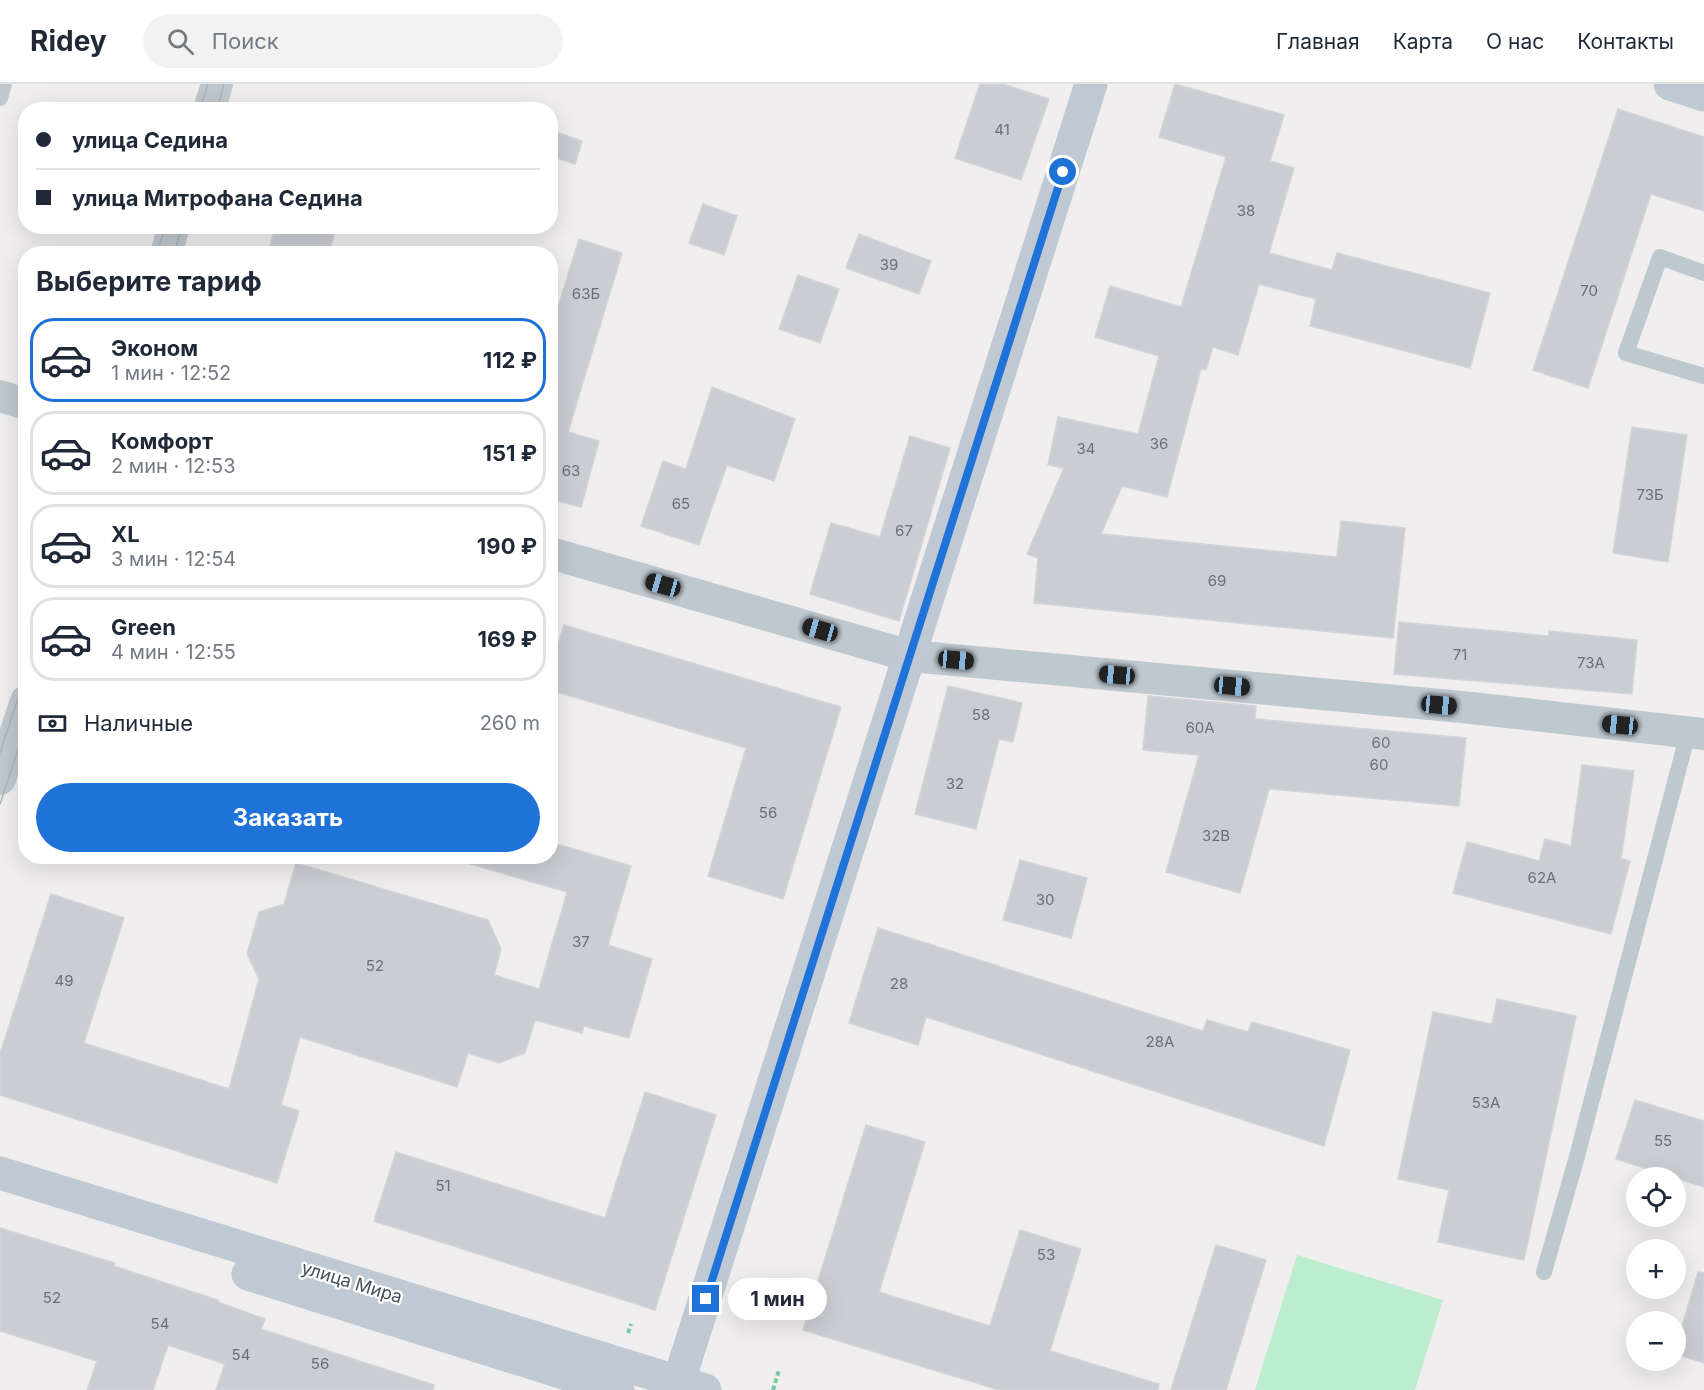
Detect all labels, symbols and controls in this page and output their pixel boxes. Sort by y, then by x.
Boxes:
search box [143,14,563,68]
text: Ridey [30,24,107,58]
icon: search [164,25,197,58]
text: Поиск [212,28,279,54]
text: Главная [1276,29,1360,54]
text: Карта [1393,29,1453,54]
text: О нас [1486,29,1544,54]
text: Контакты [1577,29,1674,54]
house number: 41 [994,120,1010,139]
text: улица Седина [72,127,228,153]
route start [1049,158,1076,185]
text: улица Митрофана Седина [72,185,363,211]
house number: 38 [1237,201,1255,220]
house number: 39 [880,255,898,274]
text: Выберите тариф [36,265,262,298]
house number: 70 [1580,281,1598,300]
house number: 63Б [572,284,600,303]
icon: car [39,333,93,387]
text: Эконом [111,335,198,361]
text: 112 ₽ [483,347,537,373]
text: 1 мин · 12:52 [111,361,231,385]
icon: car [39,426,93,480]
text: Комфорт [111,428,213,454]
house number: 36 [1150,434,1168,453]
house number: 34 [1077,439,1095,458]
text: 151 ₽ [482,440,537,466]
text: 2 мин · 12:53 [111,454,236,478]
house number: 63 [562,461,580,480]
house number: 73Б [1636,485,1664,504]
house number: 65 [672,494,690,513]
icon: car [39,519,93,573]
text: XL [111,521,140,547]
house number: 67 [895,521,913,540]
text: 190 ₽ [477,533,537,559]
text: 3 мин · 12:54 [111,547,236,571]
car [643,571,683,599]
house number: 69 [1208,571,1226,590]
icon: car [39,612,93,666]
text: Green [111,614,176,640]
car [800,616,840,644]
text: 169 ₽ [477,626,537,652]
text: 4 мин · 12:55 [111,640,236,664]
house number: 71 [1453,645,1467,664]
car [937,649,975,671]
house number: 73А [1577,653,1605,672]
car [1098,664,1136,686]
car [1213,675,1251,697]
car [1420,694,1458,716]
house number: 58 [972,705,990,724]
icon: cash [36,707,69,740]
text: Наличные [84,710,193,736]
text: 260 m [480,711,540,735]
car [1601,714,1639,736]
house number: 60А [1185,718,1215,737]
house number: 60 [1372,733,1390,752]
house number: 60 [1370,755,1388,774]
house number: 32 [946,774,964,793]
button: Заказать [36,783,540,852]
house number: 56 [759,803,777,822]
house number: 32В [1202,826,1230,845]
house number: 62А [1528,868,1556,887]
house number: 30 [1036,890,1054,909]
house number: 37 [572,932,590,951]
house number: 52 [366,956,384,975]
house number: 49 [55,971,74,990]
house number: 28 [890,974,908,993]
house number: 28А [1146,1032,1174,1051]
house number: 53А [1472,1093,1500,1112]
house number: 55 [1654,1131,1672,1150]
map controls [1626,1167,1686,1371]
button: locate [1626,1167,1686,1227]
house number: 51 [435,1176,451,1195]
button: + [1626,1239,1686,1299]
house number: 53 [1037,1245,1055,1264]
street label: улица Мира [299,1257,405,1307]
callout: 1 мин [727,1278,826,1320]
route end [692,1285,719,1312]
text: 1 мин [750,1287,805,1311]
house number: 52 [43,1288,61,1307]
button: − [1626,1311,1686,1371]
house number: 54 [151,1314,169,1333]
house number: 54 [232,1345,250,1364]
house number: 56 [311,1354,329,1373]

